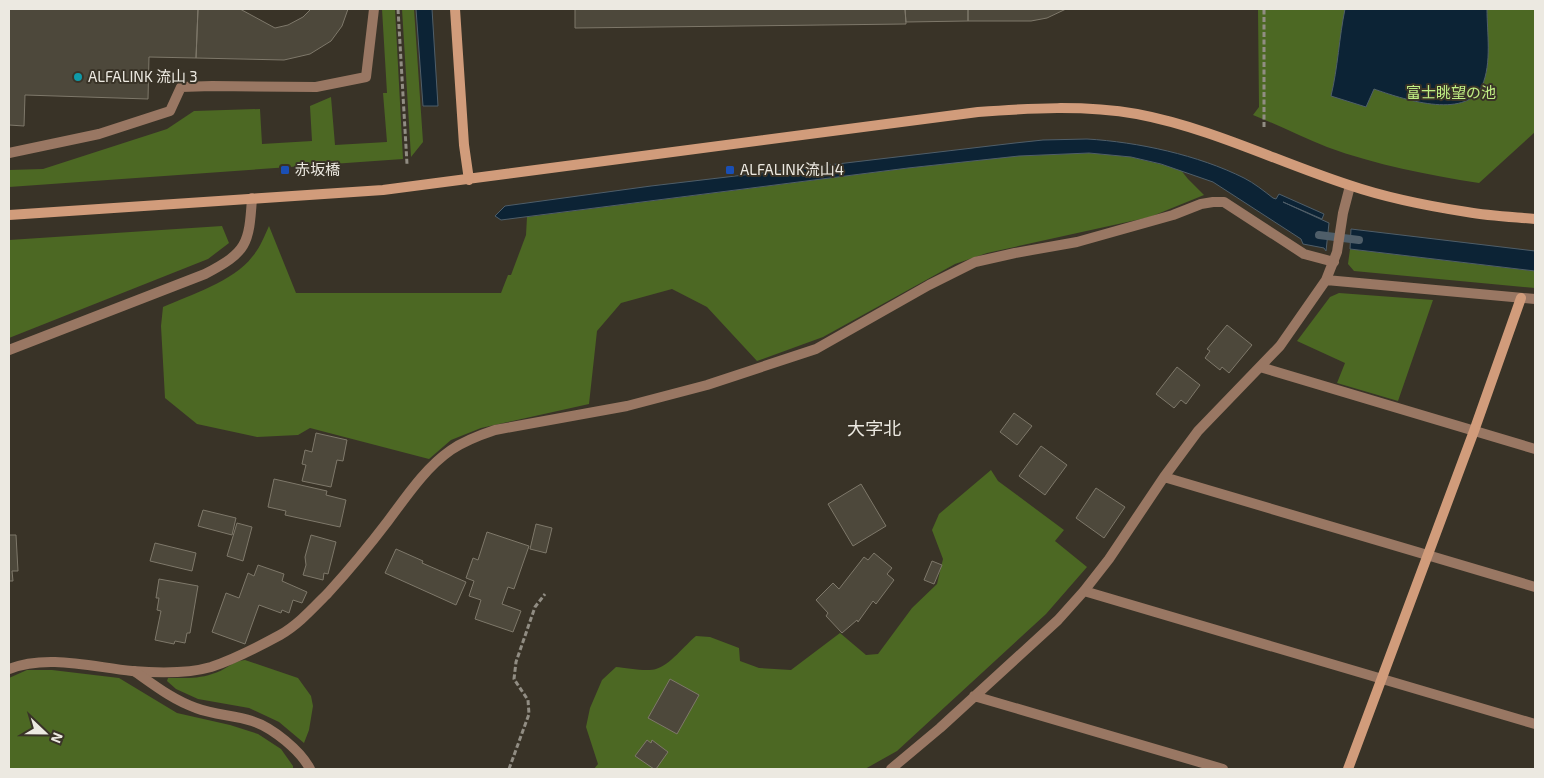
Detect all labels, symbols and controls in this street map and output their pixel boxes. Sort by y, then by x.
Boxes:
place label: ALFALINK 流山 3 [88,67,198,85]
marker: ALFALINK 流山 3 [72,71,84,83]
park label: 富士眺望の池 [1406,83,1496,101]
place label: 赤坂橋 [295,160,340,178]
place label: ALFALINK流山4 [740,160,844,178]
marker: 赤坂橋 [279,164,291,176]
marker: ALFALINK流山4 [724,164,736,176]
district label: 大字北 [847,417,901,439]
north arrow [20,708,70,758]
text: N [48,730,67,746]

